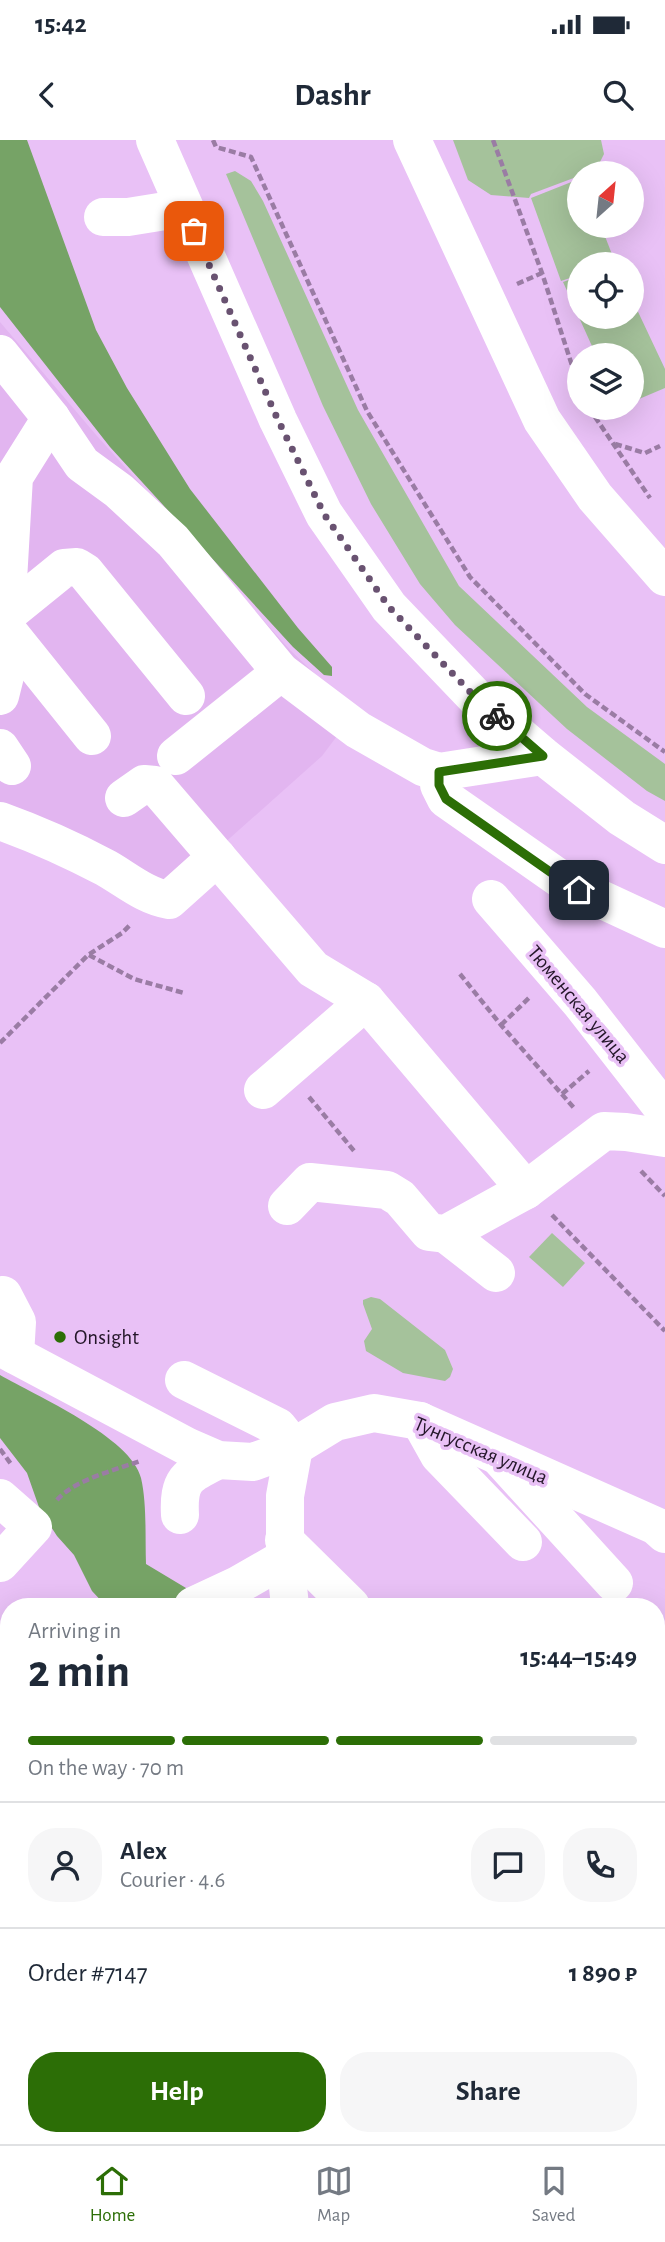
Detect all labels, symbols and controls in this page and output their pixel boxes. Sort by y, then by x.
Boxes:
text: 15:42 [35,11,87,37]
icon: back [28,76,66,114]
icon: search [599,76,637,114]
text: Dashr [294,79,371,111]
north arrow [567,161,644,238]
map controls [567,161,644,420]
pin [164,201,224,261]
icon: bag [175,212,213,250]
button: locate [567,252,644,329]
button: layers [567,343,644,420]
courier [462,681,532,751]
icon: bike [478,697,516,735]
pin [549,860,609,920]
icon: home [560,871,598,909]
street label: Тюменская улица [524,942,634,1067]
place label: Onsight [74,1327,139,1348]
marker: Onsight [52,1329,68,1345]
street label: Тунгусская улица [411,1413,551,1488]
text: Arriving in [28,1620,121,1643]
text: 15:44–15:49 [520,1644,637,1670]
text: 2 min [28,1649,130,1695]
text: On the way · 70 m [28,1757,184,1780]
button: person [28,1828,102,1902]
button: chat [471,1828,545,1902]
button: phone [563,1828,637,1902]
text: Alex [120,1838,167,1864]
text: Courier · 4.6 [120,1869,225,1892]
text: Order #7147 [28,1960,148,1986]
text: 1 890 ₽ [569,1960,637,1986]
button: Help [28,2052,326,2132]
button: Share [340,2052,637,2132]
tab: Home [90,2162,135,2227]
tab: Map [315,2162,353,2227]
tab: Saved [532,2162,575,2227]

